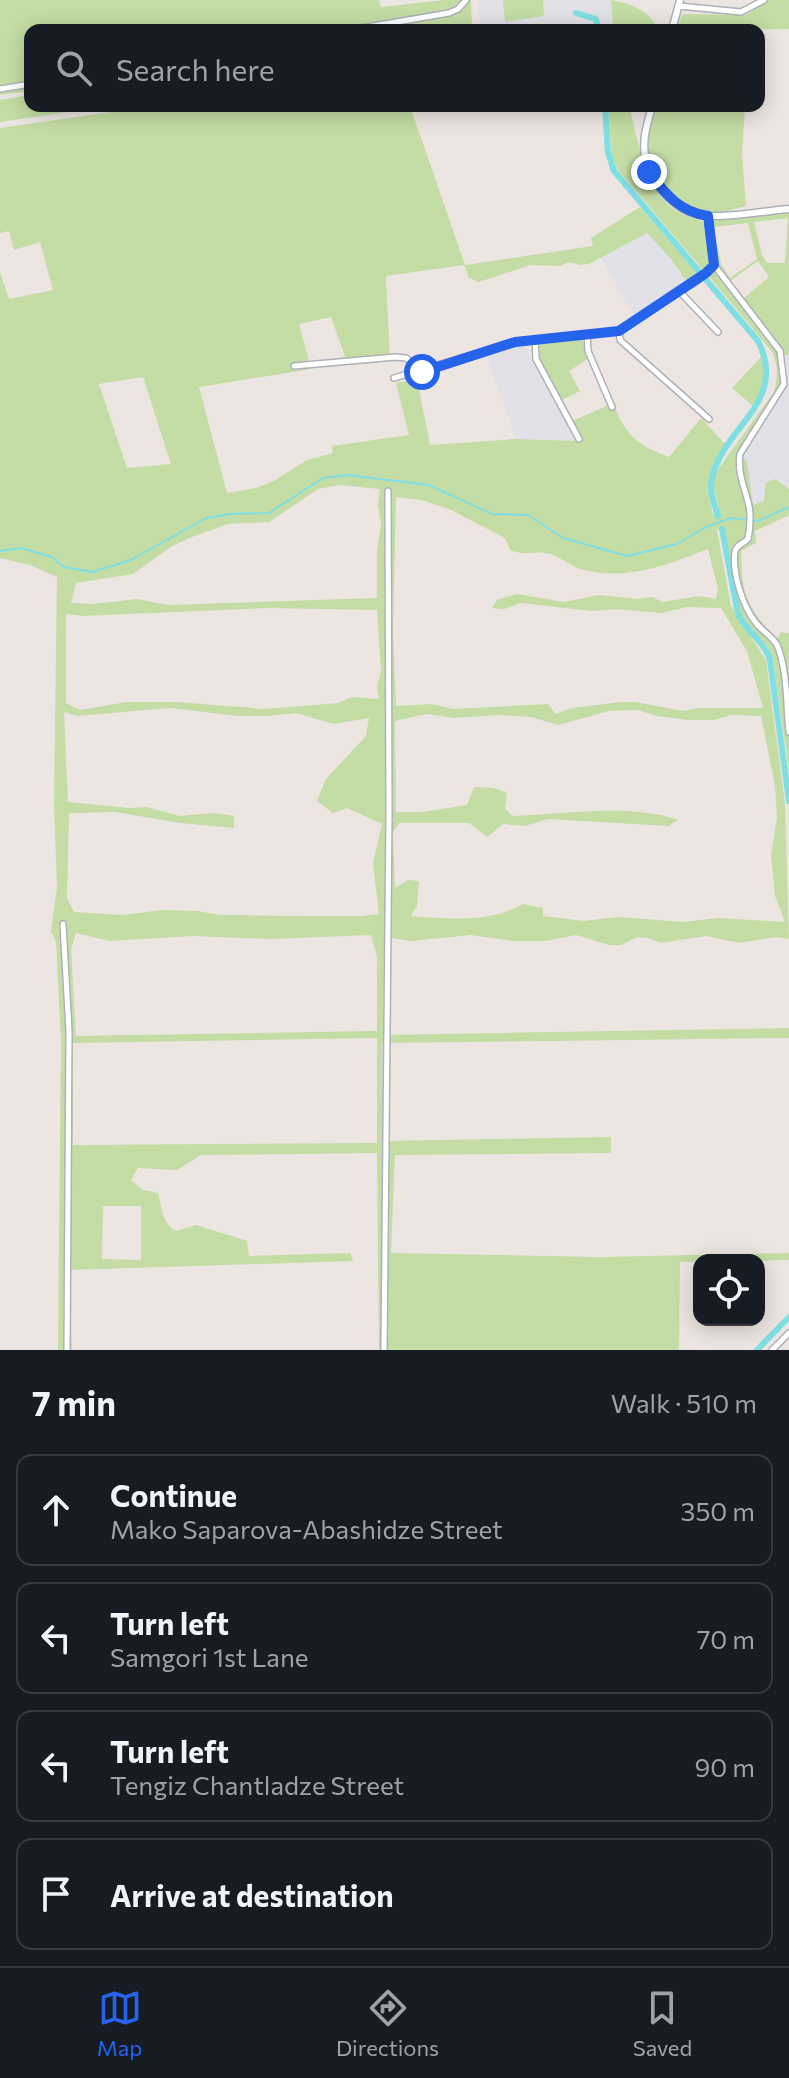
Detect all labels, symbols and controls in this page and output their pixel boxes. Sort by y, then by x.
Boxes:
search box [24,24,765,112]
icon: search [52,46,96,90]
text: Search here [116,50,275,87]
route end [631,154,667,190]
route start [404,354,440,390]
map controls [693,1254,765,1326]
button: locate [693,1254,765,1326]
text: 7 min [32,1381,116,1423]
text: Walk · 510 m [611,1387,757,1418]
text: Continue [110,1476,237,1513]
icon: ahead [34,1488,78,1532]
text: 350 m [681,1495,755,1526]
text: Mako Saparova-Abashidze Street [110,1513,503,1544]
text: Turn left [110,1604,229,1641]
icon: left [34,1616,78,1660]
text: 70 m [697,1623,755,1654]
text: Samgori 1st Lane [110,1641,309,1672]
text: Turn left [110,1732,229,1769]
icon: left [34,1744,78,1788]
text: 90 m [695,1751,755,1782]
text: Tengiz Chantladze Street [110,1769,404,1800]
icon: arrive [34,1872,78,1916]
text: Arrive at destination [110,1876,394,1913]
tab: Map [97,1986,142,2061]
tab: Directions [336,1986,439,2061]
tab: Saved [633,1986,692,2061]

